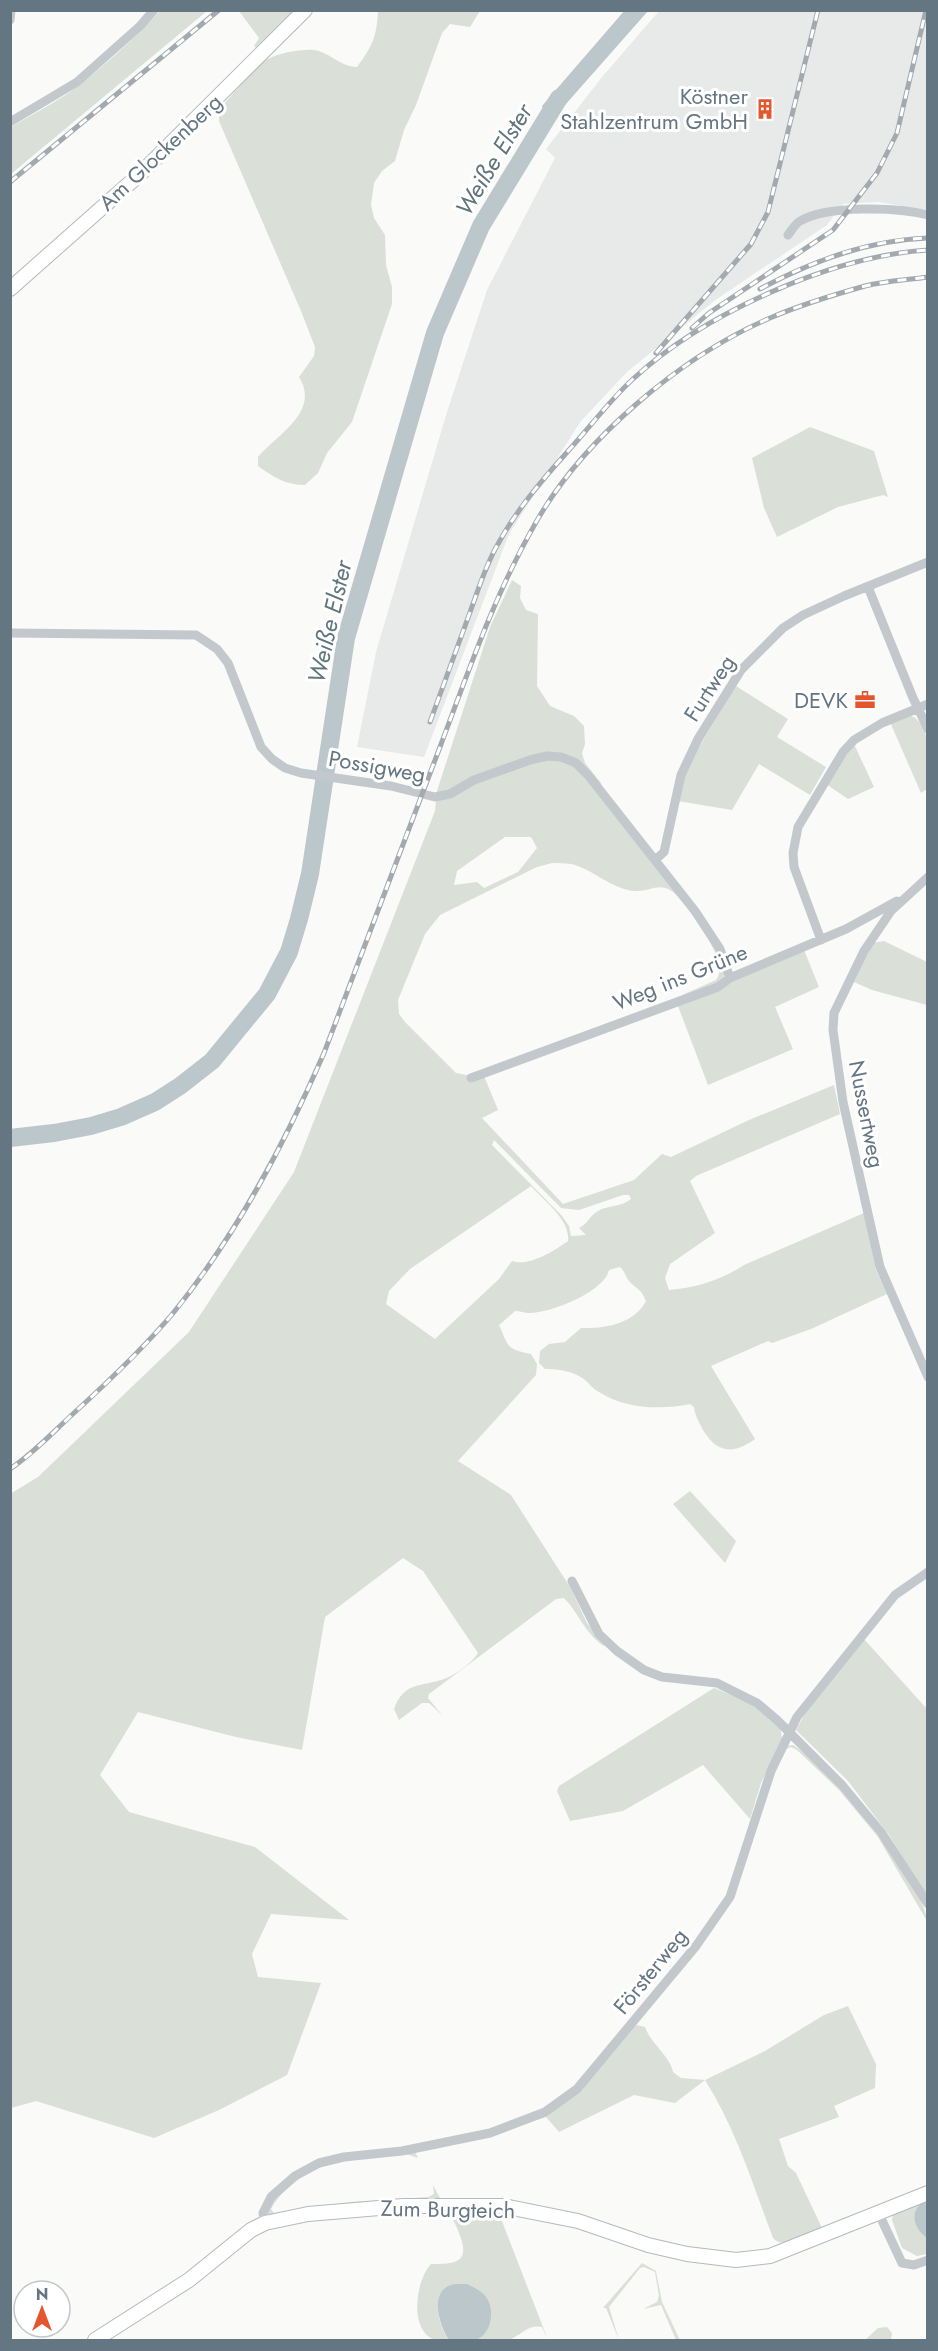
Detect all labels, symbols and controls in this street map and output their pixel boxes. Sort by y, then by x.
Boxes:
place label: Köstner Stahlzentrum GmbH [560,80,748,137]
street label: Am Glockenberg [91,86,229,218]
water label: Weiße Elster [446,95,542,222]
building icon: Köstner Stahlzentrum GmbH [753,97,777,121]
water label: Weiße Elster [298,555,361,687]
street label: Furtweg [676,648,742,728]
place label: DEVK [794,684,849,716]
office icon: DEVK [853,688,877,712]
street label: Possigweg [326,742,428,790]
street label: Weg ins Grüne [608,936,752,1018]
street label: Nussertweg [841,1057,893,1171]
street label: Försterweg [605,1921,695,2021]
street label: Zum Burgteich [380,2192,516,2226]
north arrow [12,2279,72,2339]
text: N [36,2283,48,2306]

